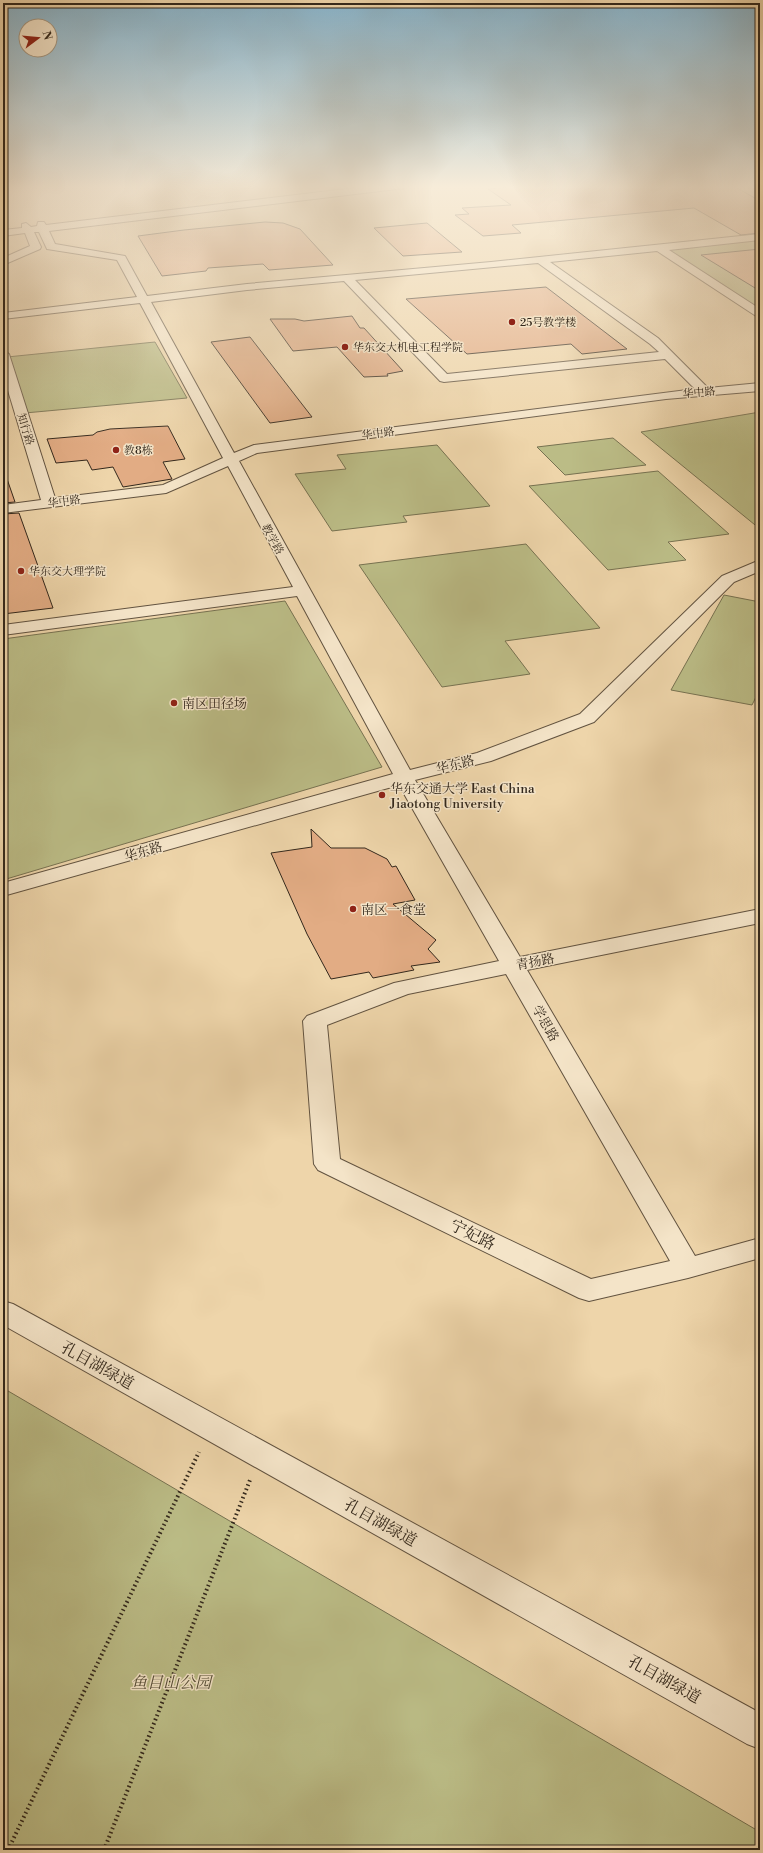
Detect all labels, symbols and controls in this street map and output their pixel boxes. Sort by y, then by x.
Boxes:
north arrow [18,18,58,58]
text: N [39,29,55,42]
place label: 25号教学楼 [520,316,576,330]
marker: 25号教学楼 [507,317,517,327]
place label: 华东交大机电工程学院 [353,341,463,355]
marker: 华东交大机电工程学院 [340,342,350,352]
street label: 华中路 [682,385,716,401]
street label: 知行路 [14,411,37,447]
street label: 华中路 [361,425,395,443]
place label: 教8栋 [124,444,153,458]
marker: 教8栋 [111,445,121,455]
street label: 华中路 [47,493,81,511]
street label: 教学路 [258,522,286,557]
place label: 华东交大理学院 [29,565,106,579]
marker: 华东交大理学院 [16,566,26,576]
place label: 南区田径场 [182,696,247,712]
marker: 南区田径场 [169,698,179,708]
street label: 华东路 [434,752,476,777]
place label: 华东交通大学 East China Jiaotong University [389,781,535,812]
marker: 华东交通大学 East China Jiaotong University [377,790,387,800]
street label: 华东路 [122,839,164,865]
place label: 南区一食堂 [361,902,426,918]
marker: 南区一食堂 [348,904,358,914]
street label: 青扬路 [515,950,556,974]
street label: 学思路 [528,1003,562,1044]
street label: 宁妃路 [447,1215,499,1254]
street label: 孔目湖绿道 [58,1338,137,1394]
street label: 孔目湖绿道 [341,1495,420,1551]
street label: 孔目湖绿道 [625,1652,704,1708]
park label: 鱼目山公园 [131,1673,214,1693]

